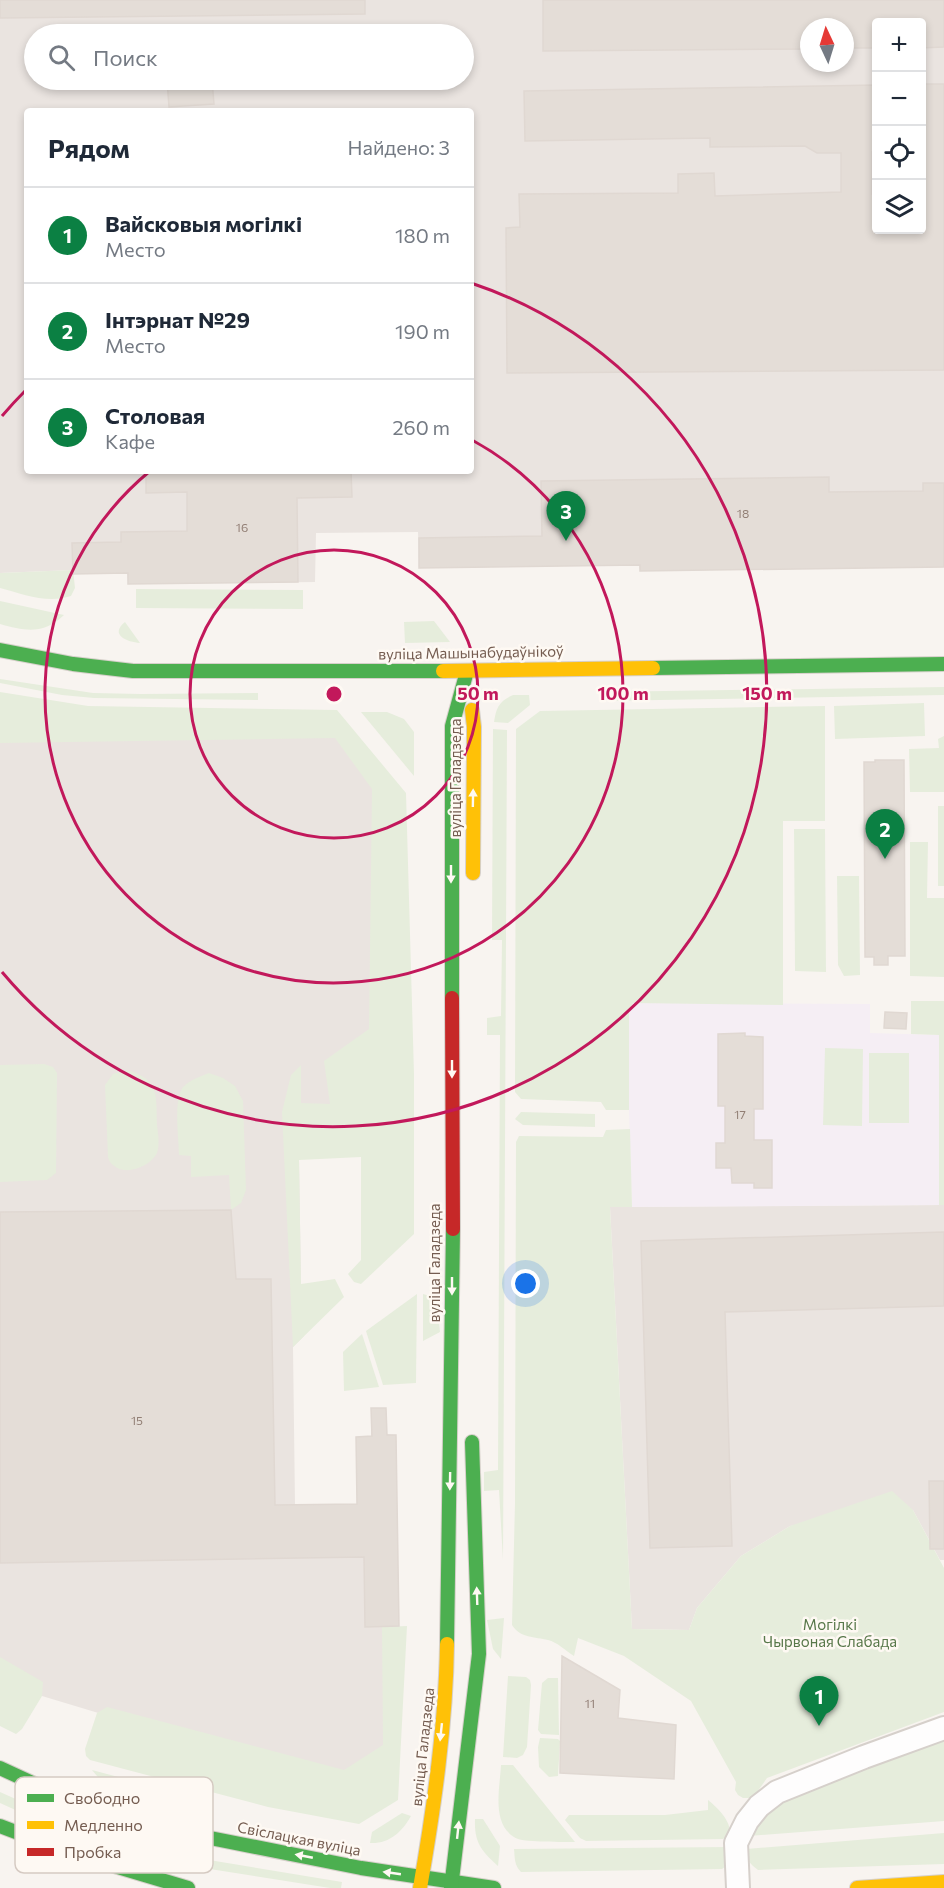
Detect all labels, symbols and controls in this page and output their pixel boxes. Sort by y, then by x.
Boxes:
north arrow [800,18,854,72]
map controls [872,18,926,234]
button: + [872,18,926,72]
search box [24,24,474,90]
icon: search [45,41,78,74]
text: Поиск [93,44,158,71]
button: − [872,72,926,126]
button: locate [872,126,926,180]
text: Рядом [48,132,130,163]
text: Найдено: 3 [348,135,450,159]
button: layers [872,180,926,234]
text: Вайсковыя могілкі [105,210,302,237]
text: 1 [63,223,72,247]
text: 180 m [395,223,450,247]
text: Место [105,237,166,261]
text: Інтэрнат №29 [105,306,250,333]
text: 2 [62,319,73,343]
text: 190 m [395,319,450,343]
text: Место [105,333,166,357]
text: Столовая [105,402,205,429]
text: 3 [62,415,73,439]
text: 260 m [392,415,450,439]
text: Кафе [105,429,155,453]
pin: 3 [546,492,586,541]
house number: 18 [737,506,749,520]
house number: 16 [236,520,248,534]
street label: вуліца Машынабудаўнікоў [378,641,564,663]
text: 50 m [457,682,499,704]
text: 100 m [597,682,649,704]
text: 150 m [742,682,792,704]
centre of rings [324,684,344,704]
street label: вуліца Галадзеда [446,719,464,837]
one-way arrow [468,789,478,808]
pin: 2 [866,810,904,859]
one-way arrow [446,865,456,884]
one-way arrow [447,1059,457,1078]
house number: 17 [734,1107,746,1121]
street label: вуліца Галадзеда [425,1204,443,1322]
your location [511,1269,540,1298]
one-way arrow [447,1277,457,1296]
house number: 15 [131,1413,143,1427]
one-way arrow [445,1472,455,1491]
one-way arrow [472,1586,482,1605]
park label: Могілкі Чырвоная Слабада [763,1615,897,1650]
pin: 1 [800,1676,838,1726]
street label: вуліца Галадзеда [407,1687,437,1807]
house number: 11 [585,1696,595,1710]
one-way arrow [436,1722,446,1741]
legend [15,1777,213,1873]
text: Свободно [64,1788,140,1807]
text: Медленно [64,1815,143,1834]
street label: Свіслацкая вуліца [236,1817,362,1859]
one-way arrow [453,1821,463,1840]
text: Пробка [64,1842,121,1861]
one-way arrow [295,1851,313,1861]
one-way arrow [382,1868,401,1877]

